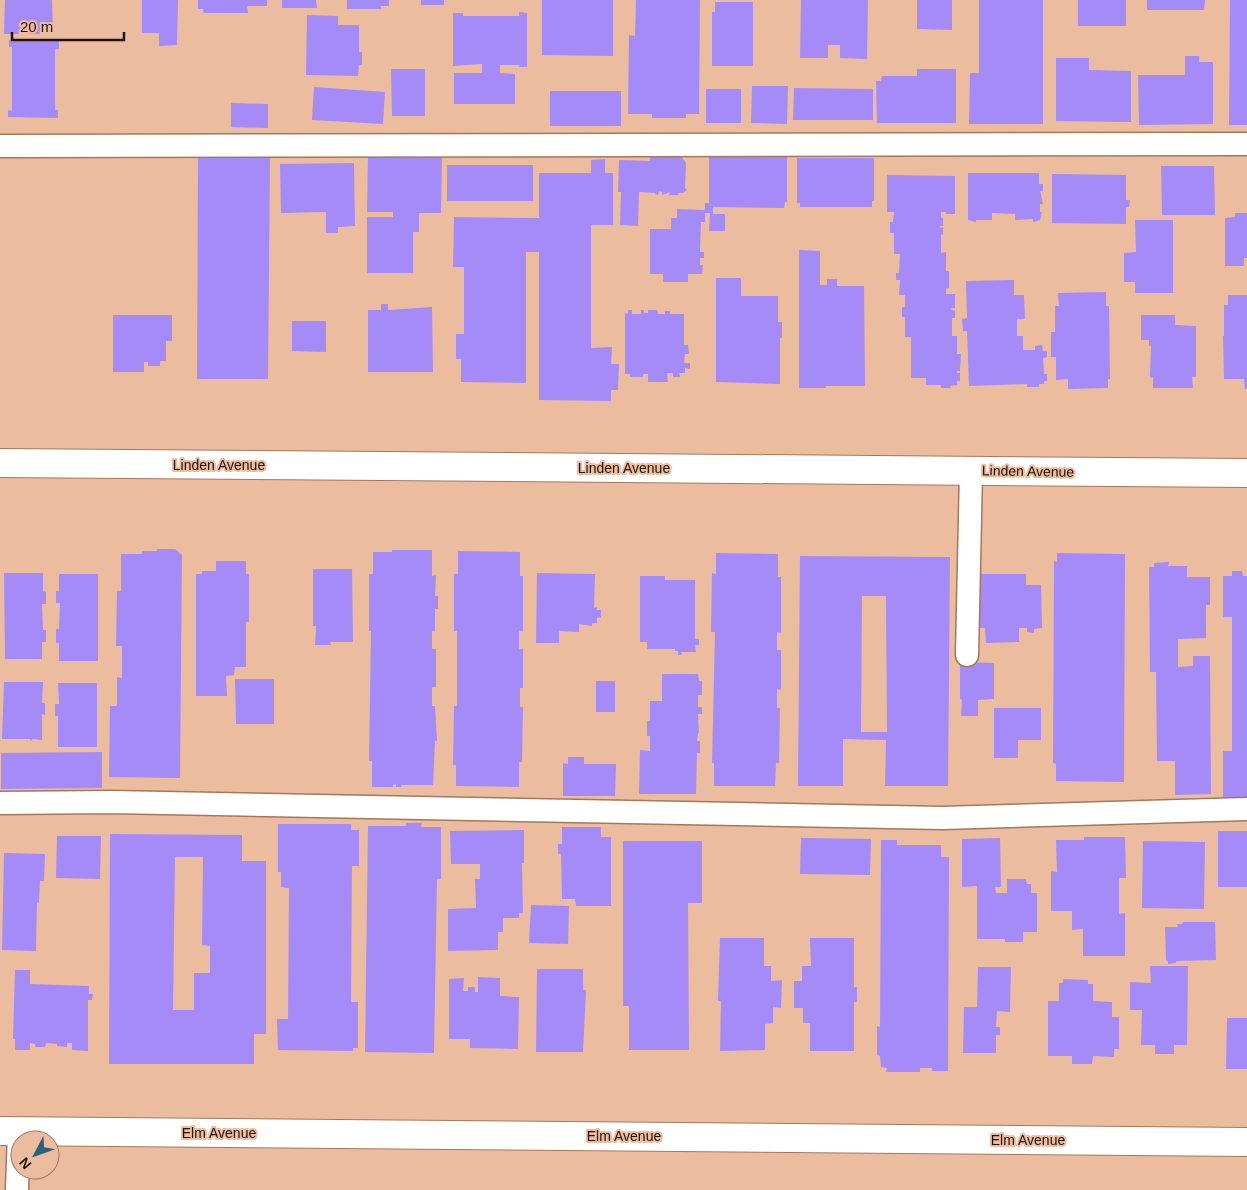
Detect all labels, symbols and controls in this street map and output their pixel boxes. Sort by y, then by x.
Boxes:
scale bar [12,10,125,42]
text: 20 m [20,18,53,35]
street label: Linden Avenue [173,457,265,473]
street label: Linden Avenue [578,460,670,476]
street label: Linden Avenue [982,462,1075,480]
street label: Elm Avenue [182,1125,256,1141]
street label: Elm Avenue [587,1128,661,1144]
north arrow [10,1130,60,1180]
street label: Elm Avenue [991,1132,1065,1148]
text: N [16,1154,35,1173]

